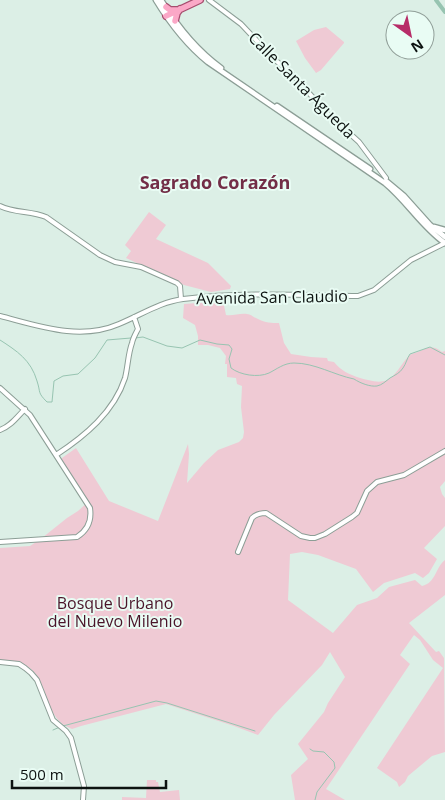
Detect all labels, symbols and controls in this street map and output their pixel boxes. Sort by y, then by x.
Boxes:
north arrow [385,10,435,60]
street label: Calle Santa Águeda [244,27,360,143]
text: N [407,35,427,57]
district label: Sagrado Corazón [140,170,290,194]
street label: Avenida San Claudio [196,285,348,309]
park label: Bosque Urbano del Nuevo Milenio [48,592,182,632]
scale bar [12,758,166,790]
text: 500 m [20,764,64,784]

